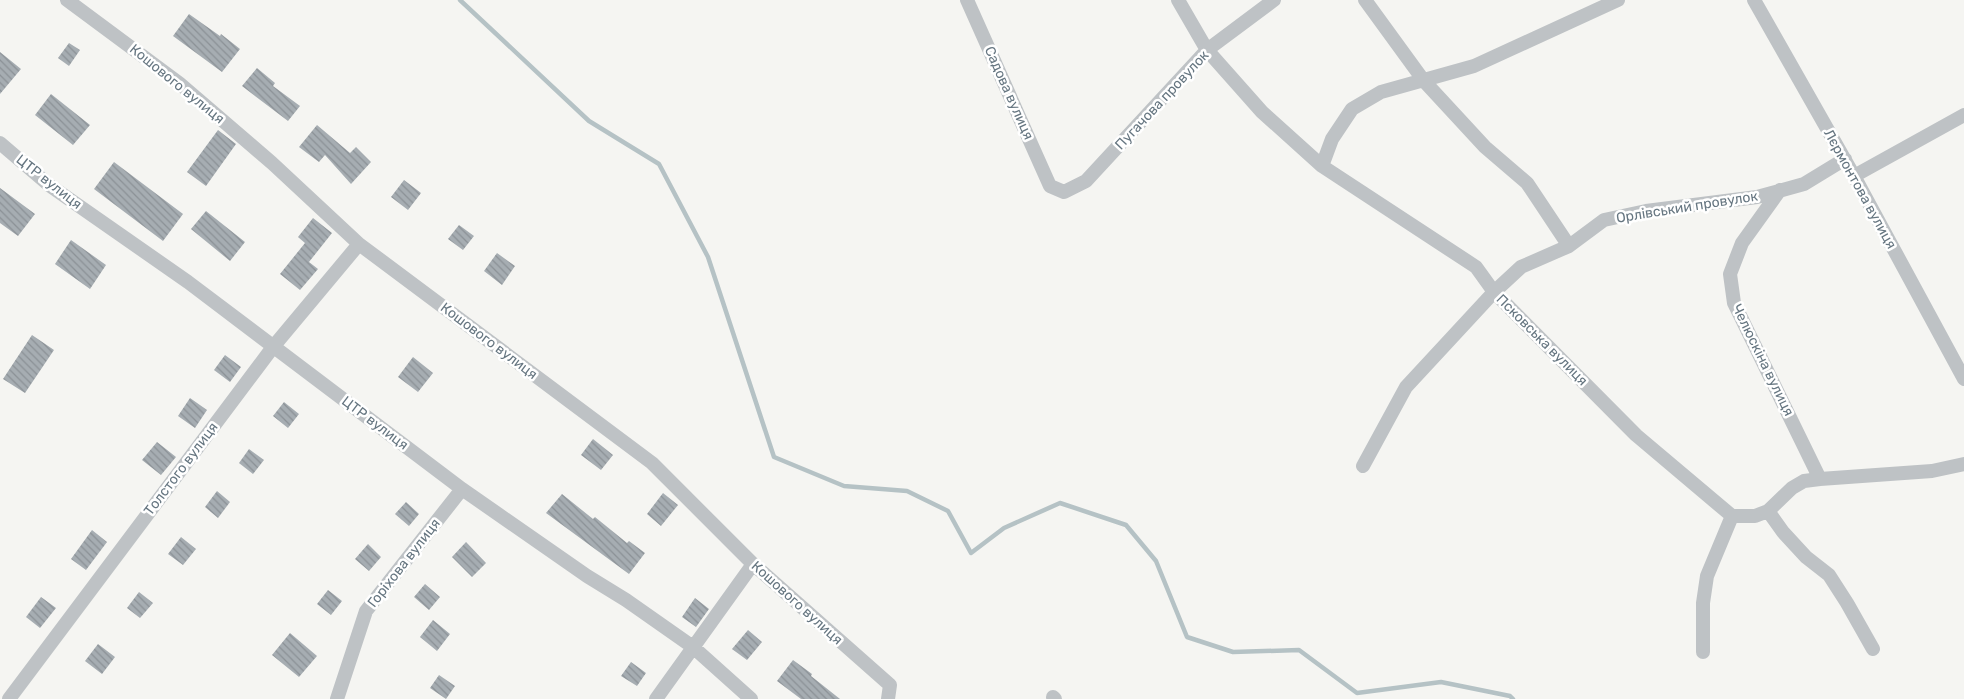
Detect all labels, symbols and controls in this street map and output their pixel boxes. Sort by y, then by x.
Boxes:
street label: Кошового вулиця [126,41,228,127]
street label: Садова вулиця [981,44,1037,142]
street label: Пугачова провулок [1112,46,1213,153]
street label: Лєрмонтова вулиця [1820,126,1900,252]
street label: ЦТР вулиця [13,151,85,213]
street label: Орлівський провулок [1615,187,1760,227]
street label: Псковська вулиця [1493,291,1591,389]
street label: Кошового вулиця [437,299,541,383]
street label: Челюскіна вулиця [1729,301,1797,419]
street label: ЦТР вулиця [338,392,412,454]
street label: Толстого вулиця [140,419,222,519]
street label: Горіхова вулиця [364,515,444,611]
street label: Кошового вулиця [748,558,846,648]

